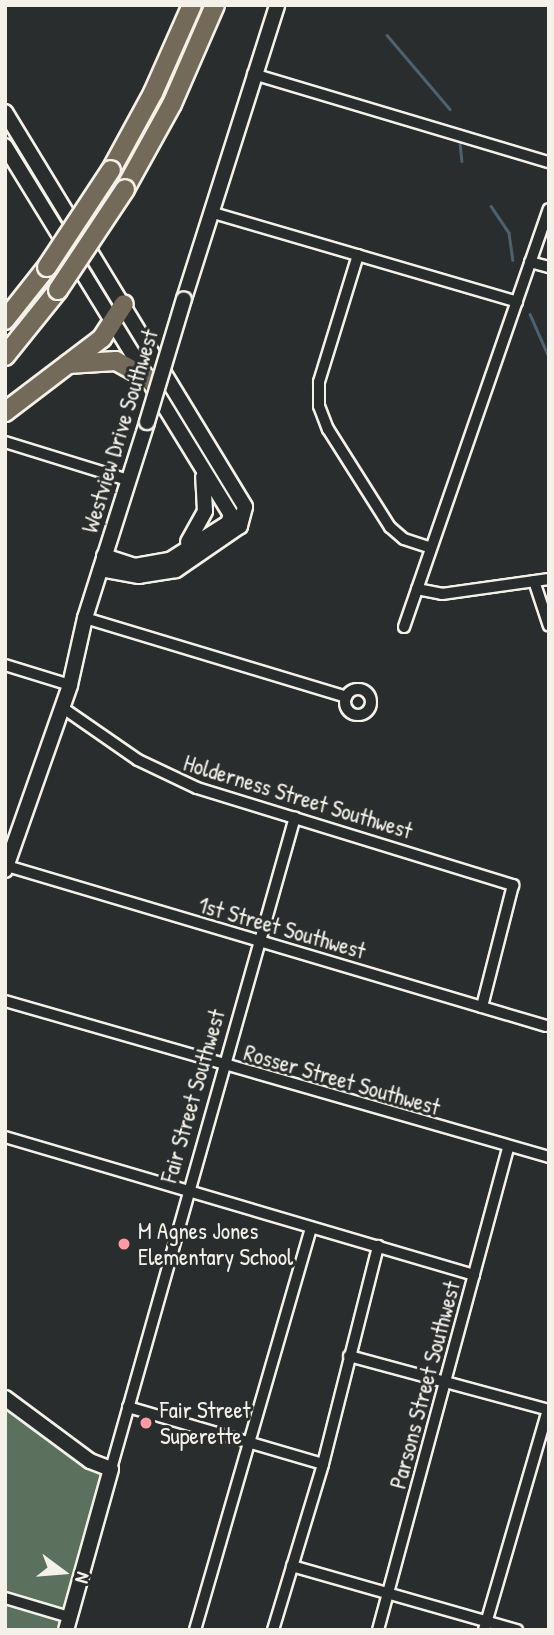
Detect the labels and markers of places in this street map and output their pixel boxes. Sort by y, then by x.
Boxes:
place label: M Agnes Jones Elementary School [138,1217,293,1271]
marker: M Agnes Jones Elementary School [116,1236,132,1252]
place label: Fair Street Superette [160,1396,250,1450]
marker: Fair Street Superette [138,1415,154,1431]

